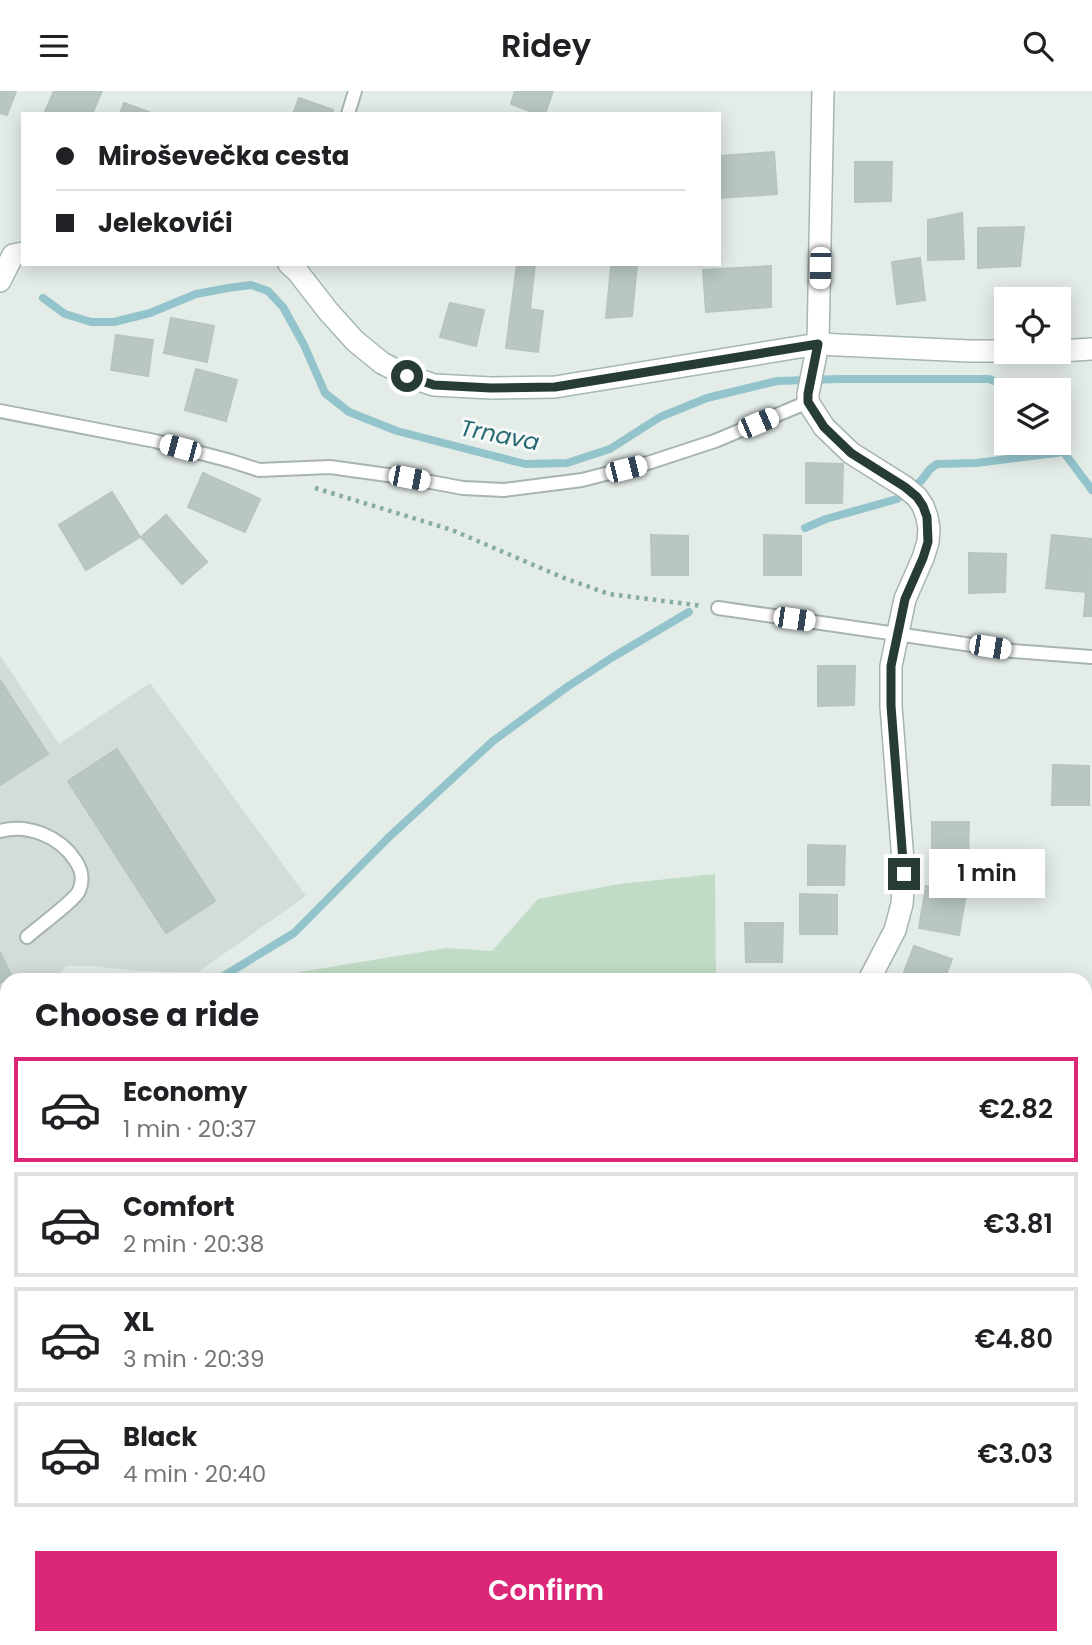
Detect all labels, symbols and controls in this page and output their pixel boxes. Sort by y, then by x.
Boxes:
text: Ridey [501,23,591,68]
icon: menu [35,27,73,65]
icon: search [1019,27,1057,65]
text: Miroševečka cesta [98,138,349,174]
text: Jelekovići [98,205,233,241]
car [810,247,831,289]
map controls [994,287,1071,455]
button: locate [994,287,1071,364]
route start [391,360,423,392]
button: layers [994,378,1071,455]
car [735,405,782,441]
water label: Trnava [458,412,542,458]
car [157,432,204,464]
car [604,454,649,484]
car [387,464,432,492]
car [772,606,817,632]
car [968,633,1013,661]
callout: 1 min [928,849,1044,899]
text: 1 min [957,857,1017,889]
route end [888,858,920,890]
text: Choose a ride [35,992,259,1037]
text: Economy [123,1074,247,1110]
icon: car [39,1078,102,1141]
text: €2.82 [979,1091,1053,1127]
text: 1 min · 20:37 [123,1113,256,1145]
text: Comfort [123,1189,235,1225]
icon: car [39,1193,102,1256]
text: €3.81 [984,1206,1053,1242]
text: 2 min · 20:38 [123,1228,264,1260]
text: XL [123,1304,154,1340]
icon: car [39,1308,102,1371]
text: €4.80 [975,1321,1053,1357]
text: 3 min · 20:39 [123,1343,265,1375]
text: Black [123,1419,197,1455]
icon: car [39,1423,102,1486]
text: €3.03 [978,1436,1053,1472]
text: 4 min · 20:40 [123,1458,266,1490]
button: Confirm [35,1551,1057,1631]

